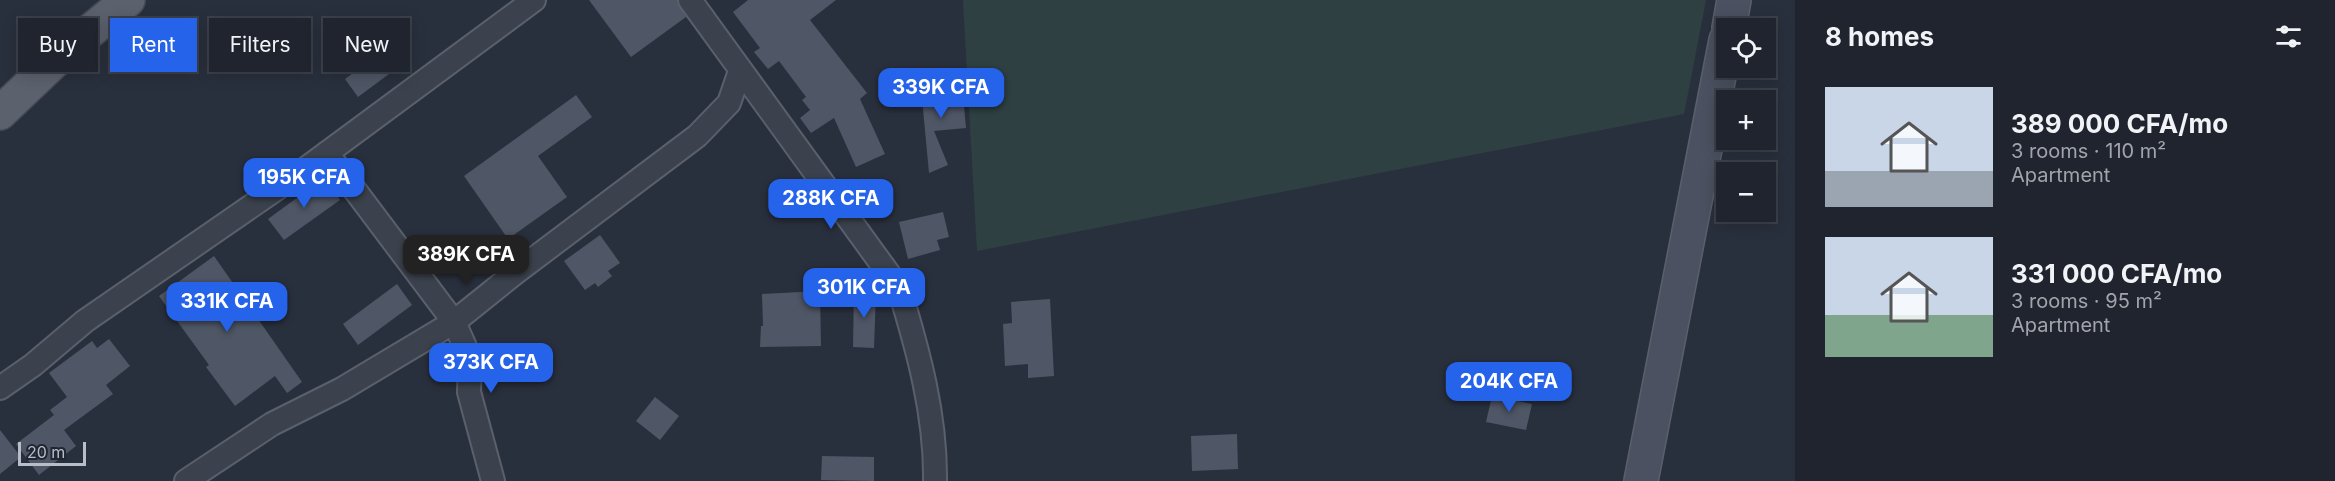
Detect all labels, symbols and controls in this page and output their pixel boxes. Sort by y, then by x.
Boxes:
chip: Buy [18,18,98,72]
chip: Rent [110,18,197,72]
chip: Filters [209,18,311,72]
chip: New [323,18,410,72]
map controls [1716,18,1776,222]
button: locate [1716,18,1776,78]
icon: filters [2272,20,2305,53]
text: 8 homes [1825,21,1934,52]
pin: 339K CFA [879,68,1003,119]
text: 339K CFA [892,75,990,99]
button: + [1716,90,1776,150]
text: 389 000 CFA/mo [2011,108,2228,139]
icon: home [1873,111,1945,183]
text: 3 rooms · 110 m² [2011,139,2166,163]
pin: 195K CFA [242,158,366,209]
button: − [1716,162,1776,222]
text: Apartment [2011,163,2110,187]
text: 195K CFA [257,165,351,189]
pin: 288K CFA [769,179,893,230]
text: 288K CFA [782,186,880,210]
pin: 389K CFA [404,235,528,286]
text: 389K CFA [417,242,515,266]
text: 331 000 CFA/mo [2011,258,2222,289]
icon: home [1873,261,1945,333]
pin: 301K CFA [802,268,926,319]
text: 301K CFA [817,275,911,299]
pin: 331K CFA [165,282,289,333]
text: 331K CFA [180,289,274,313]
text: 3 rooms · 95 m² [2011,289,2162,313]
text: Apartment [2011,313,2110,337]
pin: 373K CFA [429,343,553,394]
text: 373K CFA [443,350,539,374]
pin: 204K CFA [1447,362,1571,413]
text: 204K CFA [1460,369,1558,393]
scale bar [18,439,86,466]
text: 20 m [27,442,65,462]

